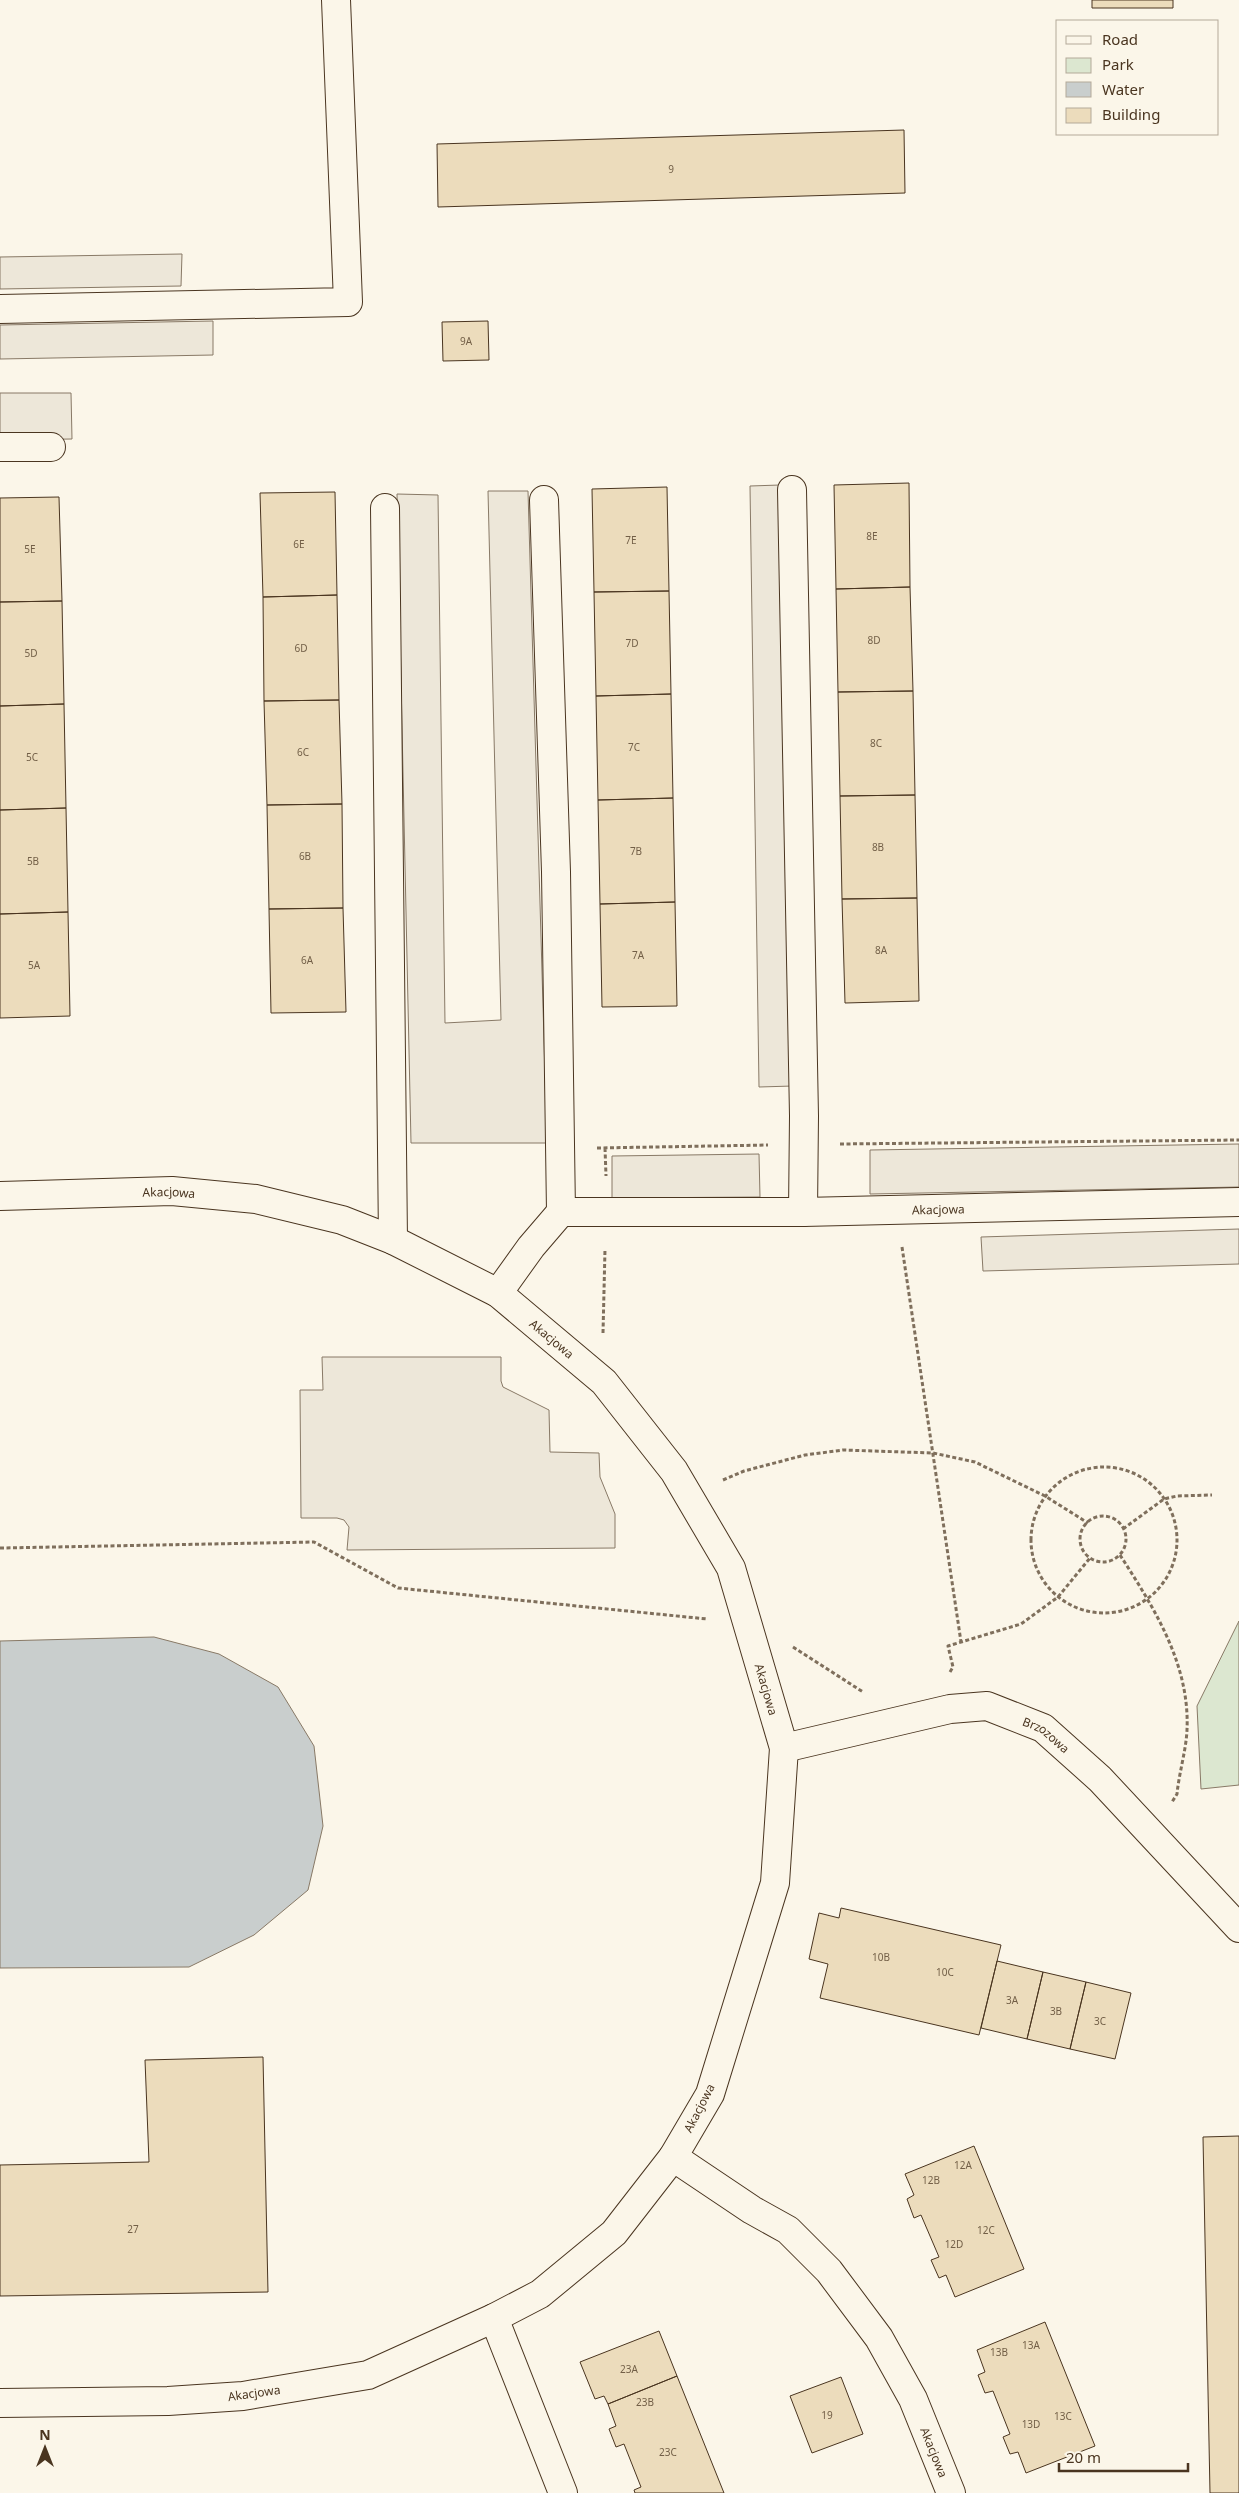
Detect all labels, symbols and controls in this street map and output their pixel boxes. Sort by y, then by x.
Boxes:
legend [1056,20,1219,135]
text: Road [1102,29,1138,49]
text: Park [1102,54,1134,74]
text: Water [1102,79,1144,99]
text: Building [1102,104,1160,124]
house number: 9 [668,162,674,176]
house number: 9A [460,334,473,348]
house number: 8E [866,529,878,543]
house number: 7E [625,533,637,547]
house number: 6E [293,537,305,551]
house number: 5E [24,542,36,556]
house number: 8D [867,633,881,647]
house number: 7D [625,636,639,650]
house number: 6D [294,641,308,655]
house number: 5D [24,646,38,660]
house number: 8C [870,736,883,750]
house number: 7C [628,740,641,754]
house number: 6C [297,745,310,759]
house number: 5C [26,750,39,764]
house number: 8B [872,840,884,854]
house number: 7B [630,844,642,858]
house number: 6B [299,849,311,863]
house number: 5B [27,854,39,868]
house number: 8A [875,943,888,957]
house number: 7A [632,948,645,962]
house number: 6A [301,953,314,967]
house number: 5A [28,958,41,972]
street label: Akacjowa [142,1182,196,1202]
street label: Akacjowa [912,1200,965,1218]
street label: Akacjowa [526,1315,578,1362]
street label: Akacjowa [751,1662,782,1717]
street label: Brzozowa [1020,1712,1074,1757]
house number: 10B [872,1950,890,1964]
house number: 10C [936,1965,955,1979]
house number: 3A [1006,1993,1019,2007]
house number: 3B [1050,2004,1062,2018]
house number: 3C [1094,2014,1107,2028]
street label: Akacjowa [679,2081,719,2135]
house number: 12A [954,2158,973,2172]
house number: 12B [922,2173,940,2187]
house number: 27 [127,2222,139,2236]
house number: 12C [977,2223,996,2237]
house number: 12D [945,2237,963,2251]
house number: 13A [1022,2338,1041,2352]
house number: 13B [990,2345,1008,2359]
house number: 23A [620,2362,639,2376]
street label: Akacjowa [227,2381,281,2405]
house number: 23B [636,2395,654,2409]
house number: 19 [821,2408,833,2422]
house number: 13C [1054,2409,1073,2423]
house number: 13D [1022,2417,1040,2431]
north arrow [20,2423,70,2473]
street label: Akacjowa [917,2424,952,2480]
text: N [39,2425,51,2444]
scale bar [1059,2440,1188,2472]
house number: 23C [659,2445,678,2459]
text: 20 m [1066,2447,1101,2467]

